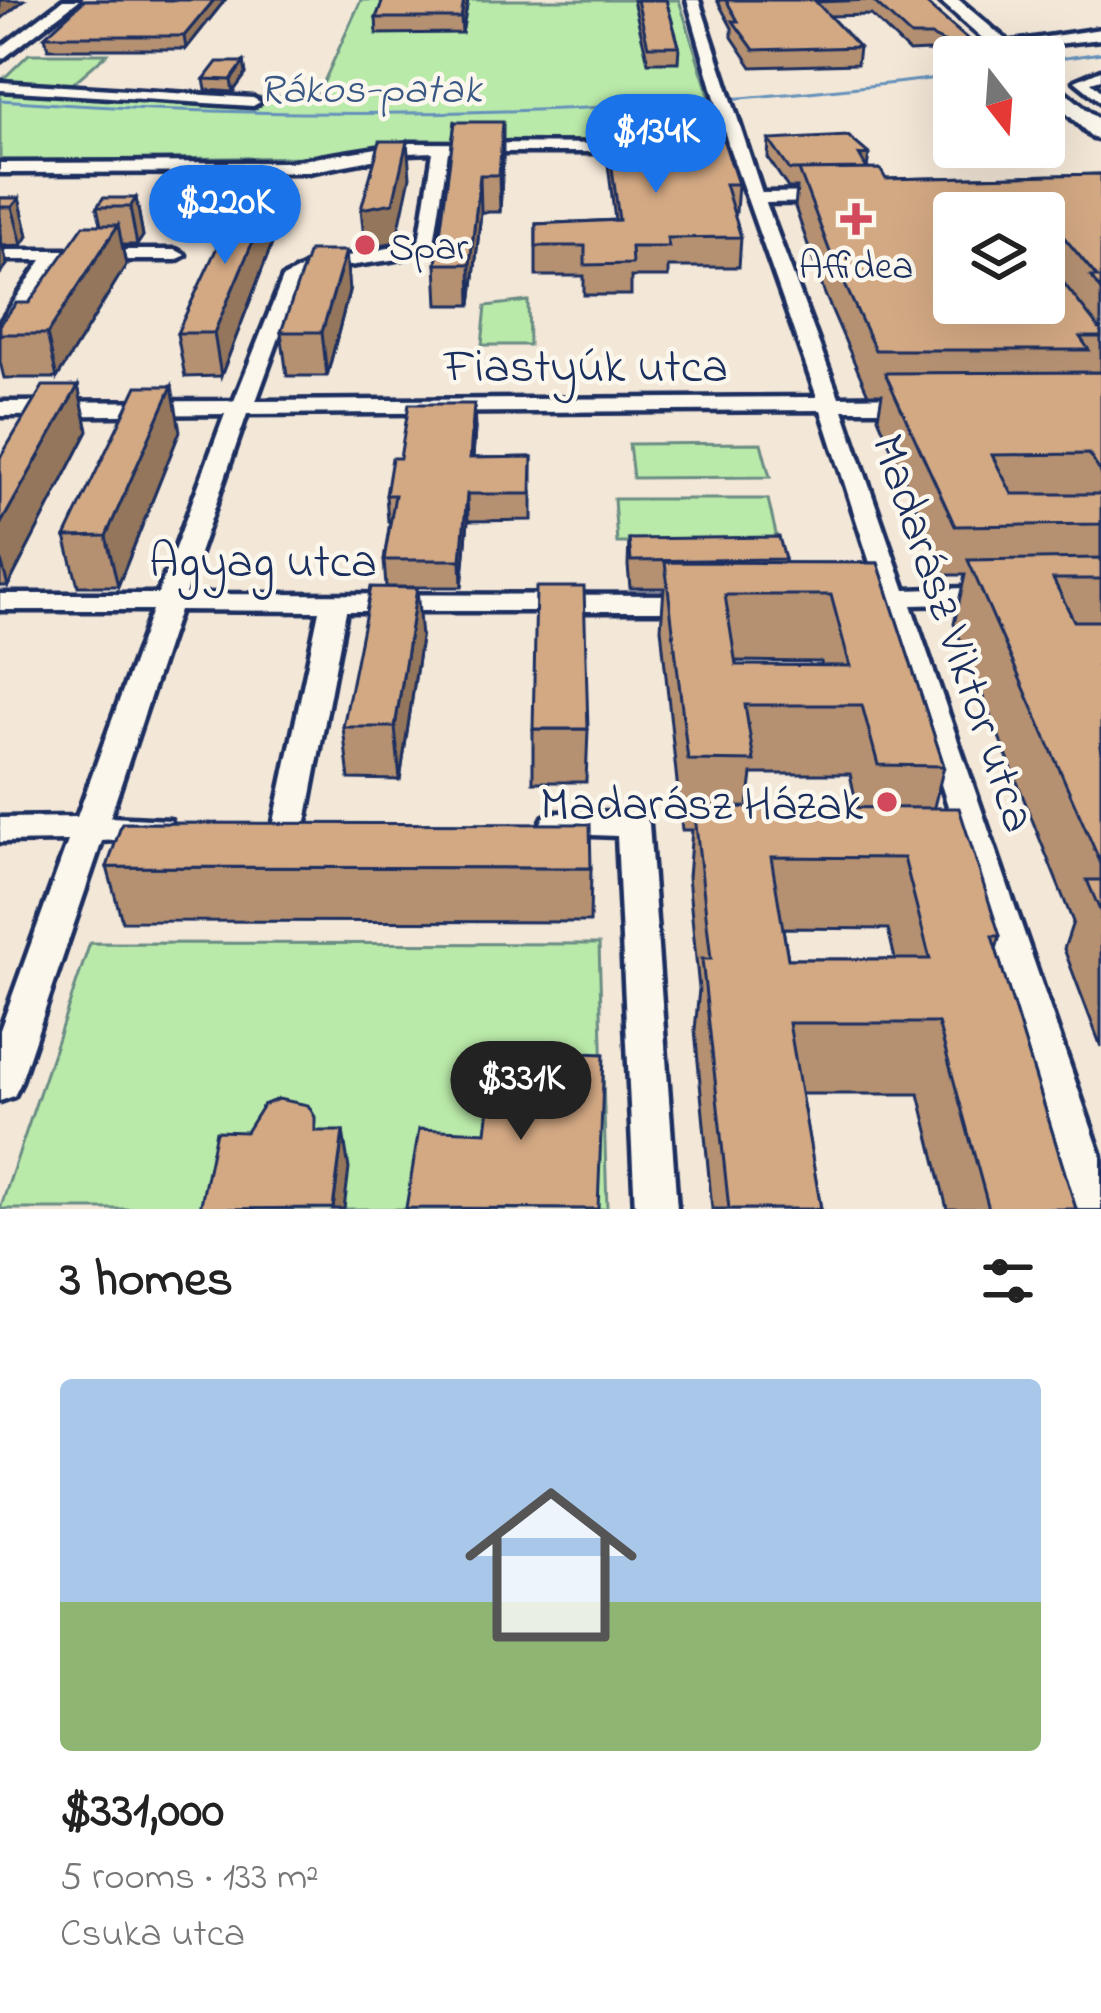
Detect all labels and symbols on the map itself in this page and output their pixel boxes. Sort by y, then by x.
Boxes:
north arrow [933,36,1065,168]
water label: Rákos-patak [259,61,483,122]
pin: $134K [572,94,740,196]
pin: $220K [141,165,309,267]
marker: Affidea [840,203,872,235]
place label: Spar [389,221,469,278]
marker: Spar [352,232,378,258]
place label: Affidea [799,240,913,297]
street label: Fiastyúk utca [443,334,728,404]
street label: Madarász Viktor utca [850,425,1052,842]
street label: Agyag utca [149,529,377,600]
place label: Madarász Házak [540,772,864,842]
marker: Madarász Házak [874,789,900,815]
pin: $331K [437,1041,605,1143]

